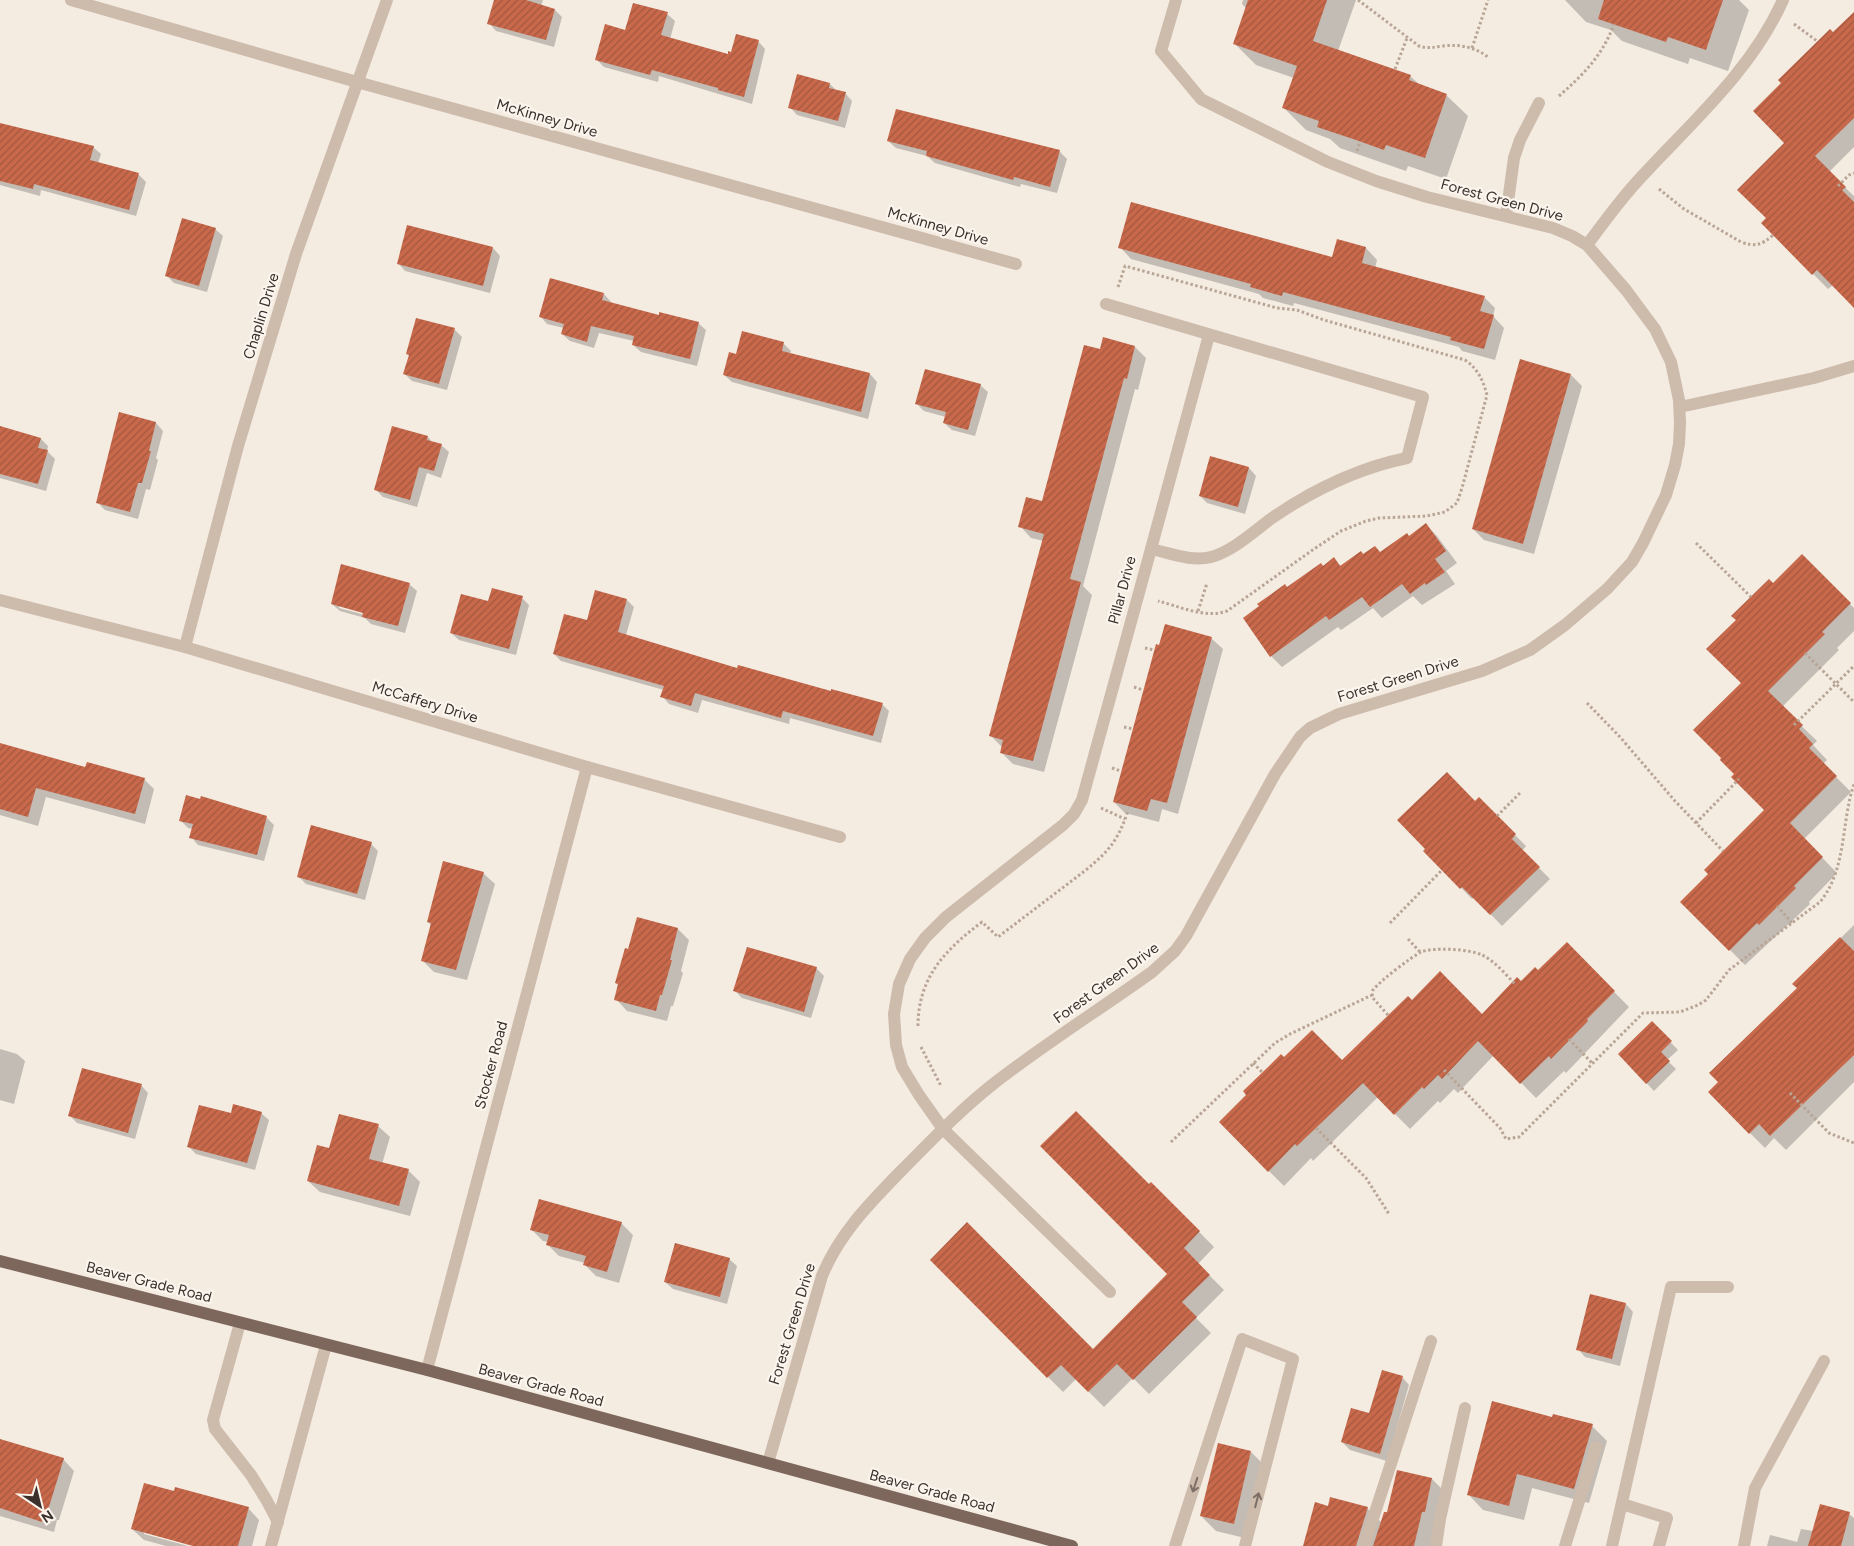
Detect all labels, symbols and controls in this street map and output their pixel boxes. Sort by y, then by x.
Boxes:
street label: McKinney Drive [494,95,600,141]
street label: Forest Green Drive [1439,175,1565,225]
street label: McKinney Drive [885,203,991,249]
street label: Chaplin Drive [239,271,283,361]
street label: Pillar Drive [1104,554,1140,626]
street label: Forest Green Drive [1335,652,1461,706]
street label: McCaffery Drive [370,677,480,727]
street label: Forest Green Drive [1050,939,1162,1027]
street label: Stocker Road [471,1019,511,1111]
street label: Beaver Grade Road [84,1258,214,1306]
street label: Forest Green Drive [765,1261,819,1387]
street label: Beaver Grade Road [476,1360,606,1410]
street label: Beaver Grade Road [867,1466,997,1516]
one-way arrow [1190,1477,1199,1493]
north arrow [15,1481,65,1531]
one-way arrow [1253,1493,1262,1509]
text: N [38,1506,56,1526]

